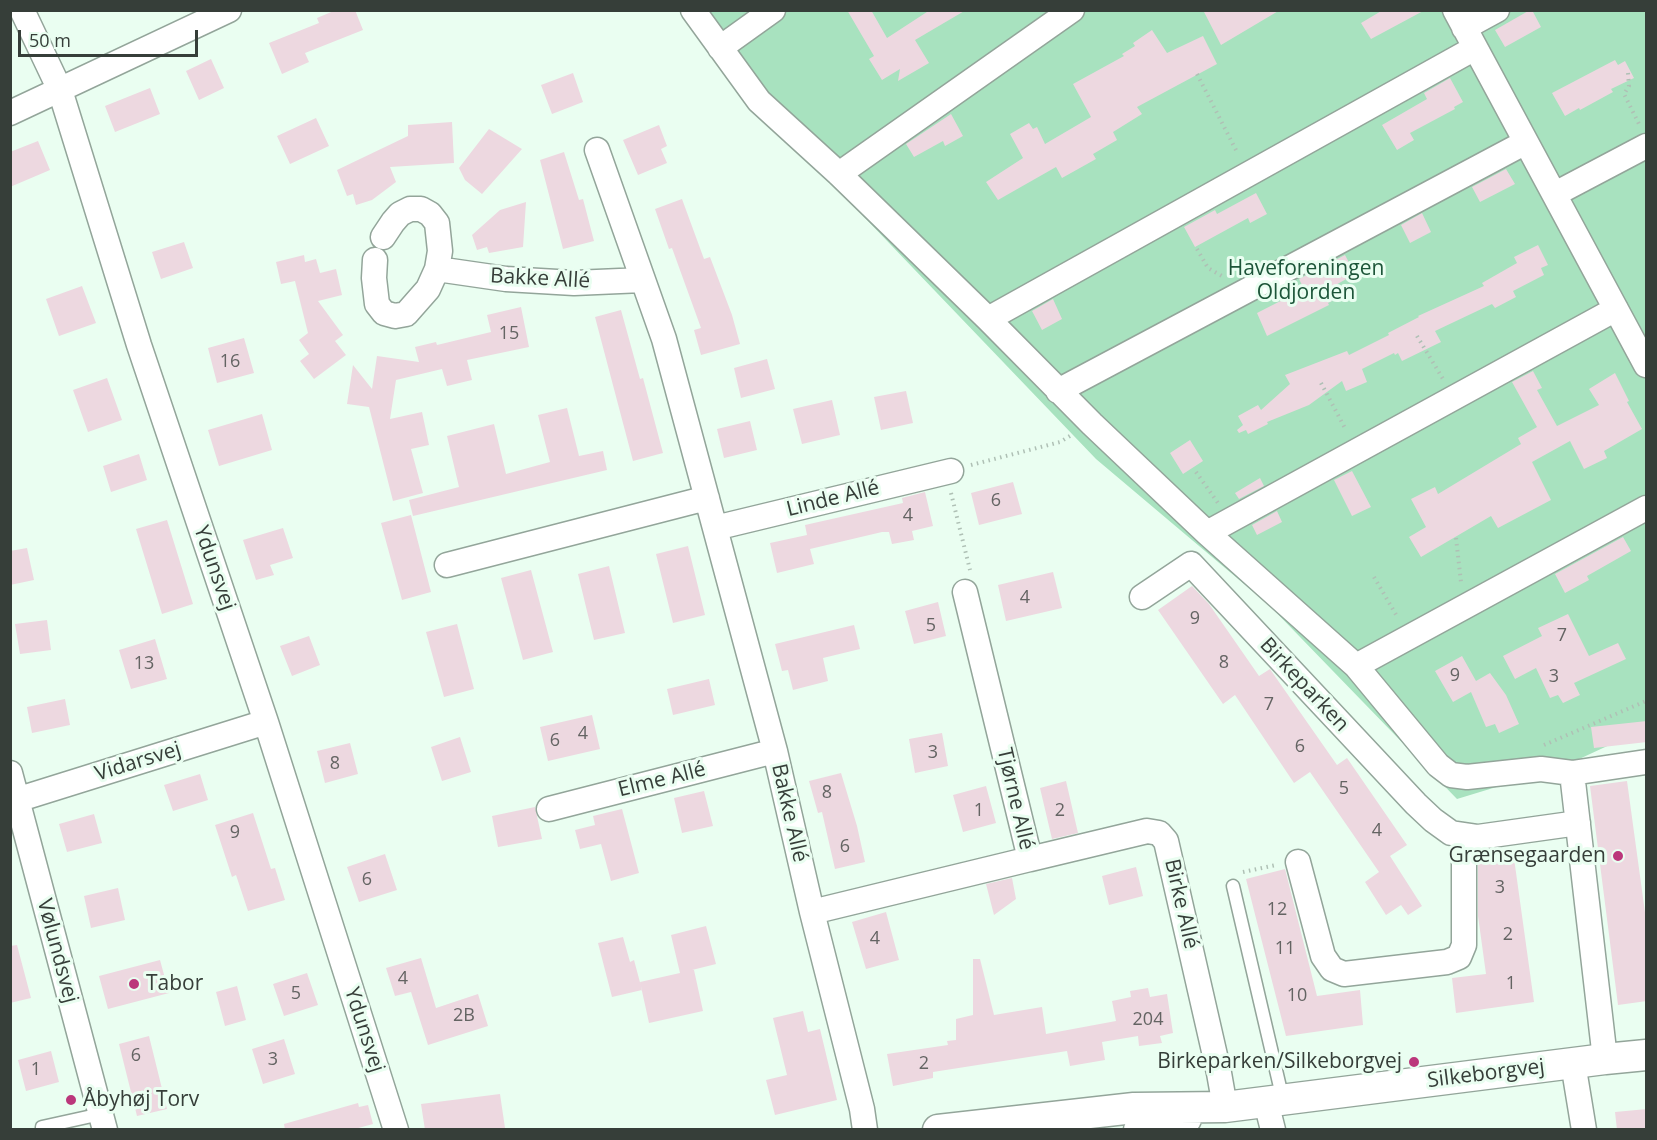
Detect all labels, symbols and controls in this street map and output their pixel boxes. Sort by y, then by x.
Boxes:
scale bar [21,18,201,56]
text: 50 m [29,28,71,52]
park label: Haveforeningen Oldjorden [1228,256,1384,306]
street label: Bakke Allé [489,264,591,294]
house number: 15 [499,323,519,345]
house number: 16 [220,351,240,373]
street label: Linde Allé [784,475,882,523]
house number: 6 [991,490,1001,512]
house number: 4 [903,505,913,527]
street label: Ydunsvej [188,522,240,614]
house number: 4 [1020,587,1030,609]
house number: 9 [1190,608,1200,630]
house number: 5 [926,615,936,637]
house number: 7 [1557,625,1567,647]
street label: Birkeparken [1254,633,1354,737]
house number: 8 [1219,652,1229,674]
house number: 13 [134,653,154,675]
house number: 9 [1450,665,1460,687]
house number: 3 [1549,666,1559,688]
house number: 7 [1264,694,1274,716]
house number: 4 [578,723,588,745]
house number: 6 [550,730,560,752]
house number: 6 [1295,736,1305,758]
street label: Vidarsvej [92,737,184,787]
house number: 3 [928,742,938,764]
street label: Tjørne Allé [991,746,1039,852]
house number: 8 [330,753,340,775]
street label: Elme Allé [616,757,708,803]
street label: Bakke Allé [765,761,813,865]
house number: 5 [1339,778,1349,800]
house number: 8 [822,782,832,804]
house number: 1 [974,800,984,822]
house number: 2 [1055,800,1065,822]
house number: 4 [1372,820,1382,842]
house number: 9 [230,822,240,844]
house number: 6 [840,836,850,858]
place label: Grænsegaarden [1449,843,1606,869]
marker: Grænsegaarden [1611,849,1625,863]
street label: Birke Allé [1158,857,1204,951]
house number: 6 [362,869,372,891]
house number: 3 [1495,877,1505,899]
street label: Vølundsvej [31,896,83,1006]
house number: 12 [1267,899,1287,921]
house number: 2 [1503,924,1513,946]
house number: 4 [870,928,880,950]
house number: 11 [1275,938,1295,960]
house number: 4 [398,968,408,990]
place label: Tabor [146,971,203,997]
house number: 1 [1506,973,1516,995]
marker: Tabor [127,977,141,991]
house number: 5 [291,983,301,1005]
street label: Ydunsvej [338,984,390,1076]
house number: 10 [1287,985,1307,1007]
house number: 2B [453,1005,475,1027]
house number: 204 [1133,1009,1163,1031]
house number: 6 [131,1045,141,1067]
house number: 3 [268,1049,278,1071]
place label: Birkeparken/Silkeborgvej [1157,1049,1402,1075]
house number: 2 [919,1053,929,1075]
street label: Silkeborgvej [1426,1054,1546,1094]
marker: Birkeparken/Silkeborgvej [1407,1055,1421,1069]
house number: 1 [31,1059,41,1081]
place label: Åbyhøj Torv [83,1087,199,1113]
marker: Åbyhøj Torv [64,1093,78,1107]

